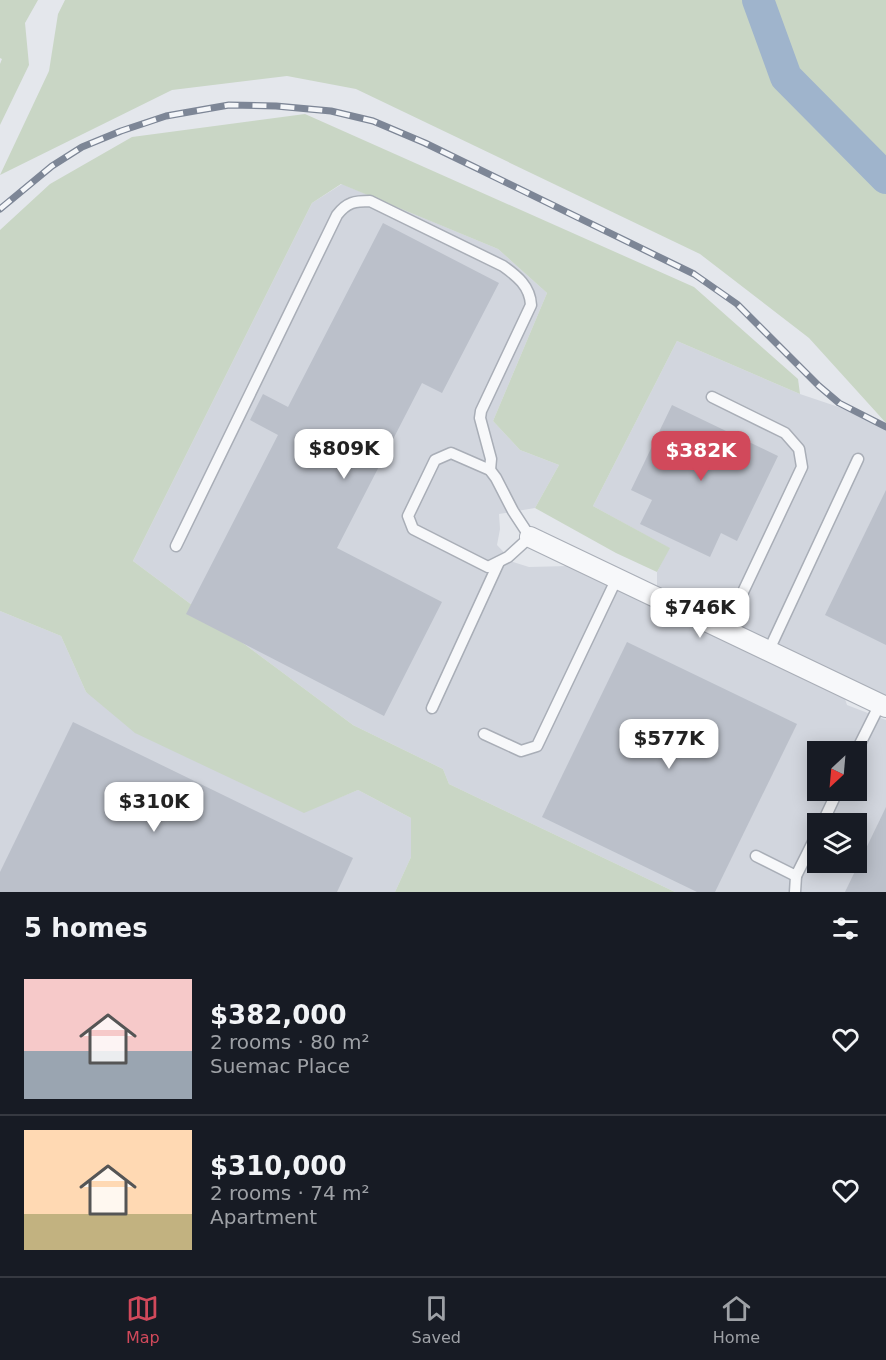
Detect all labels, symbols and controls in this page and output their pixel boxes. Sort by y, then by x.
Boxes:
pin: $809K [302,429,386,480]
pin: $382K [659,431,743,482]
text: $809K [308,436,380,460]
text: $382K [665,438,737,462]
pin: $746K [658,588,742,639]
text: $746K [664,595,736,619]
pin: $577K [627,719,711,770]
text: $577K [633,726,705,750]
north arrow [807,741,867,801]
map controls [807,741,867,873]
pin: $310K [112,782,196,833]
text: $310K [118,789,190,813]
button: layers [807,813,867,873]
icon: filters [829,912,862,945]
text: 5 homes [24,913,148,943]
text: $382,000 [210,1000,347,1030]
icon: home [72,1003,144,1075]
icon: heart [829,1023,862,1056]
text: 2 rooms · 80 m² [210,1030,370,1054]
text: Suemac Place [210,1054,350,1078]
text: $310,000 [210,1151,347,1181]
icon: home [72,1154,144,1226]
icon: heart [829,1174,862,1207]
text: 2 rooms · 74 m² [210,1181,370,1205]
text: Apartment [210,1205,317,1229]
tab: Map [126,1292,160,1347]
tab: Saved [412,1292,461,1347]
tab: Home [713,1292,760,1347]

